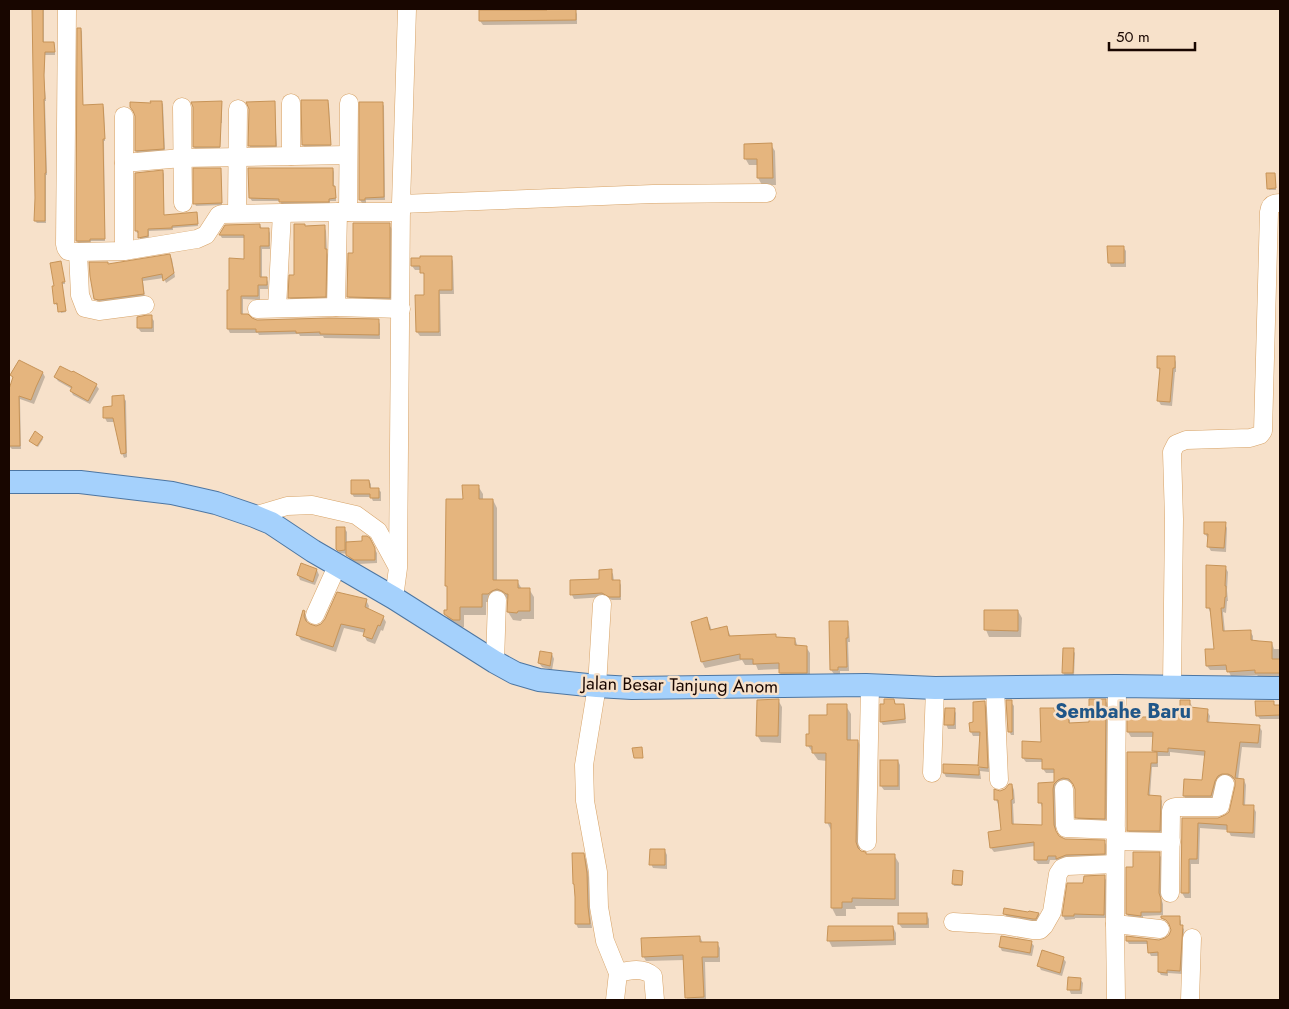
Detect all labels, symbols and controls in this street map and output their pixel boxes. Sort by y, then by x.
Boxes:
scale bar [1109,20,1195,52]
text: 50 m [1116,26,1150,48]
street label: Jalan Besar Tanjung Anom [580,670,778,700]
district label: Sembahe Baru [1055,697,1191,726]

